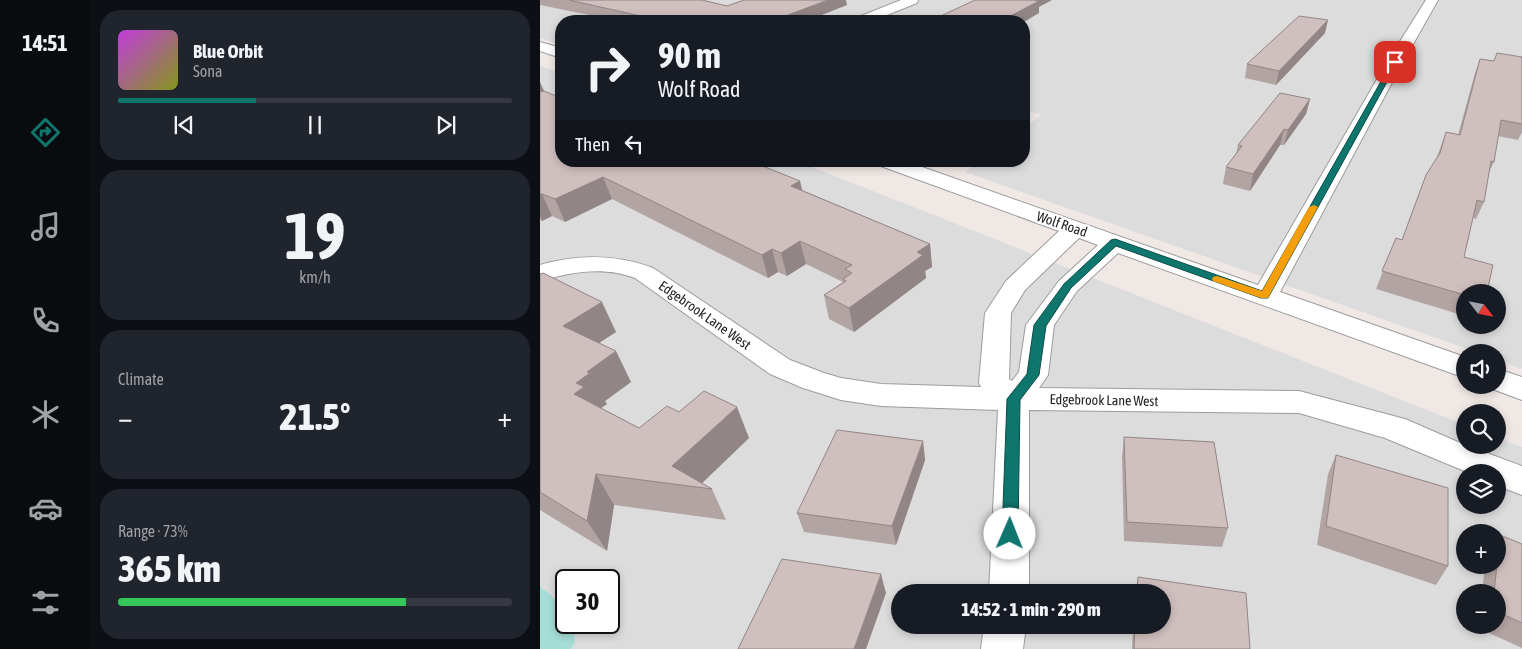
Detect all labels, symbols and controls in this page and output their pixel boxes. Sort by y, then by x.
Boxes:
text: 14:51 [22,30,68,56]
icon: right [575,35,640,100]
text: 90 m [658,35,721,75]
text: Blue Orbit [193,40,263,62]
pin [1374,41,1416,83]
icon: arrive [1381,48,1409,76]
text: Sona [193,62,222,80]
text: Wolf Road [658,76,741,102]
icon: previous [170,111,198,139]
icon: pause [301,111,329,139]
icon: next [432,111,460,139]
icon: directions [28,115,63,150]
icon: left [620,130,648,158]
text: Then [575,133,610,155]
text: 19 [284,198,346,273]
street label: Wolf Road [1035,208,1089,240]
icon: music [28,209,63,244]
text: km/h [299,268,331,286]
street label: Edgebrook Lane West [656,277,754,353]
north arrow [1456,284,1506,334]
map controls [1456,284,1506,634]
icon: phone [28,303,63,338]
button: sound [1456,344,1506,394]
text: Climate [118,370,164,388]
street label: Edgebrook Lane West [1049,391,1159,409]
text: 21.5° [280,395,350,438]
icon: climate [28,397,63,432]
text: − [118,401,133,433]
text: + [497,401,512,433]
button: search [1456,404,1506,454]
button: layers [1456,464,1506,514]
icon: car [28,491,63,526]
position arrow [983,507,1035,559]
text: Range · 73% [118,522,188,540]
button: + [1456,524,1506,574]
text: 365 km [118,547,221,590]
speed limit sign: 30 [555,569,620,634]
button: − [1456,584,1506,634]
icon: filters [28,585,63,620]
text: 14:52 · 1 min · 290 m [961,598,1101,620]

